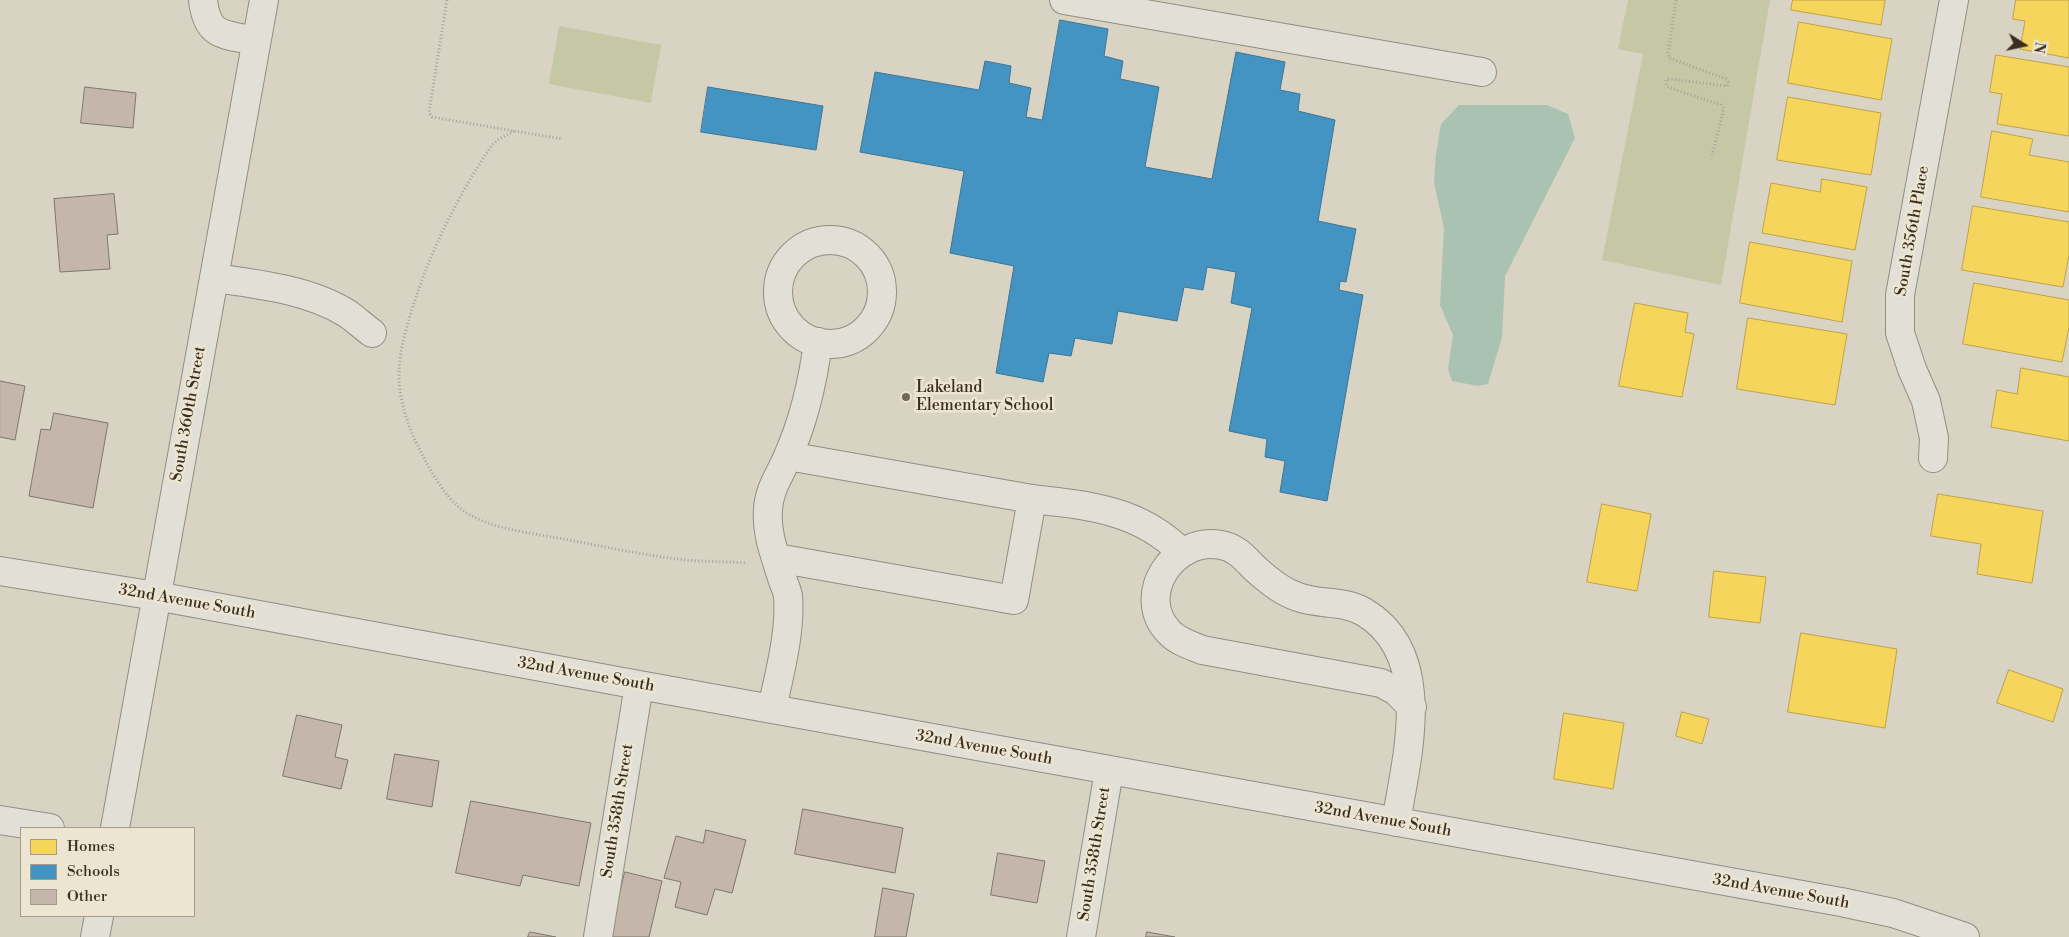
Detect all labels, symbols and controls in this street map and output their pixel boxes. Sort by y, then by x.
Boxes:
north arrow [1999,20,2049,70]
text: N [2029,41,2049,55]
street label: South 356th Place [1892,164,1934,298]
street label: South 360th Street [168,345,210,483]
place label: Lakeland Elementary School [916,378,1053,416]
marker: Lakeland Elementary School [900,391,912,403]
street label: 32nd Avenue South [117,581,257,623]
street label: 32nd Avenue South [516,654,656,696]
street label: 32nd Avenue South [914,727,1054,769]
street label: South 358th Street [598,743,638,879]
street label: South 358th Street [1075,786,1115,922]
street label: 32nd Avenue South [1313,799,1453,841]
legend [20,827,195,917]
text: Homes [67,837,115,856]
text: Schools [67,862,120,881]
street label: 32nd Avenue South [1711,871,1851,913]
text: Other [67,887,107,906]

